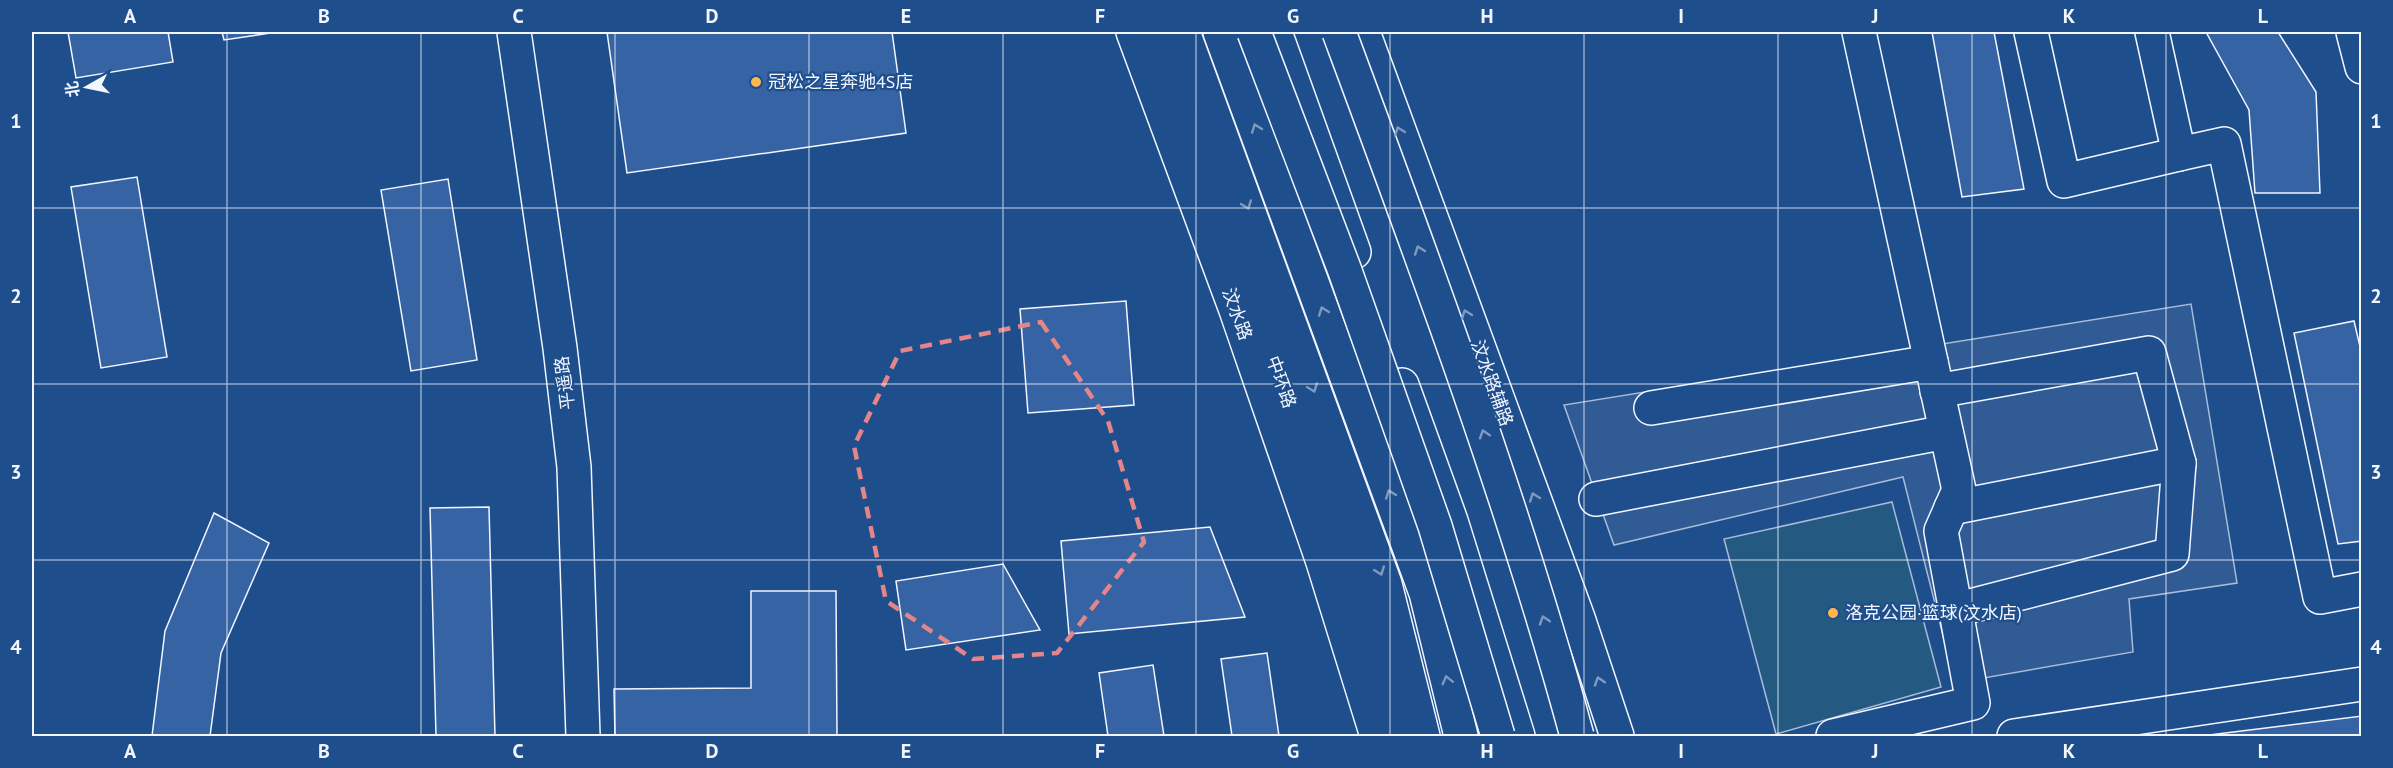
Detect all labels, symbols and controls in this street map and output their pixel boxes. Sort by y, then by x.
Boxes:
text: A [124,3,137,29]
text: B [318,3,330,29]
text: C [512,3,524,29]
text: D [706,3,719,29]
text: E [901,3,911,29]
text: F [1095,3,1105,29]
text: G [1287,3,1299,29]
text: H [1480,3,1494,29]
text: I [1678,3,1684,29]
text: J [1871,3,1878,29]
text: K [2063,3,2076,29]
text: L [2258,3,2269,29]
north arrow [57,57,117,117]
place label: 冠松之星奔驰4S店 [768,70,913,93]
marker: 冠松之星奔驰4S店 [749,75,763,89]
text: 北 [61,80,83,99]
text: 1 [10,108,22,134]
text: 1 [2370,108,2382,134]
one-way arrow [1250,123,1263,133]
one-way arrow [1394,126,1407,137]
one-way arrow [1239,199,1252,210]
one-way arrow [1413,245,1426,256]
text: 2 [10,283,22,309]
text: 2 [2370,283,2382,309]
street label: 汶水路 [1217,285,1258,343]
one-way arrow [1317,306,1330,316]
one-way arrow [1461,309,1474,320]
street label: 汶水路辅路 [1466,337,1519,429]
street label: 中环路 [1261,353,1302,411]
street label: 平遥路 [550,355,579,411]
one-way arrow [1306,382,1319,393]
one-way arrow [1479,429,1491,440]
text: 3 [10,459,22,485]
text: 3 [2370,459,2382,485]
one-way arrow [1385,489,1397,500]
one-way arrow [1528,492,1541,503]
one-way arrow [1373,565,1386,576]
place label: 洛克公园·篮球(汶水店) [1845,601,2022,624]
marker: 洛克公园·篮球(汶水店) [1826,606,1840,620]
one-way arrow [1539,615,1551,626]
text: 4 [10,634,22,660]
text: 4 [2370,634,2382,660]
one-way arrow [1442,675,1455,685]
one-way arrow [1593,676,1606,687]
text: A [124,738,137,764]
text: B [318,738,330,764]
text: C [512,738,524,764]
text: D [706,738,719,764]
text: E [901,738,911,764]
text: F [1095,738,1105,764]
text: G [1287,738,1299,764]
text: H [1480,738,1494,764]
text: I [1678,738,1684,764]
text: J [1871,738,1878,764]
text: K [2063,738,2076,764]
text: L [2258,738,2269,764]

